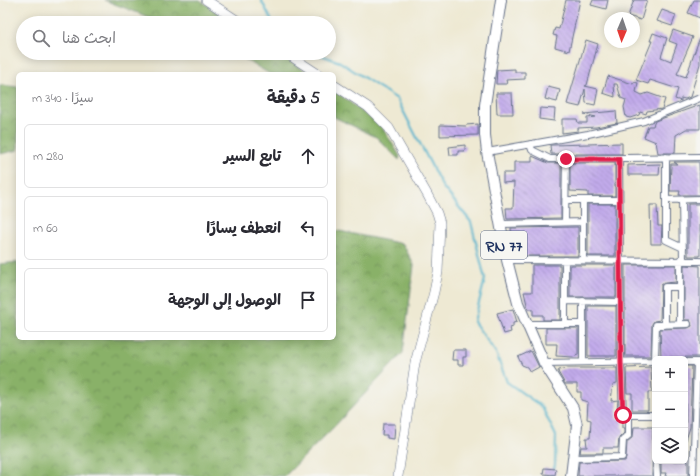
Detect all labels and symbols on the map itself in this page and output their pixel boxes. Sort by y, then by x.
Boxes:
north arrow [604,12,640,48]
route end [557,150,575,168]
road number: RN 77 [481,231,527,259]
route start [614,406,632,424]

